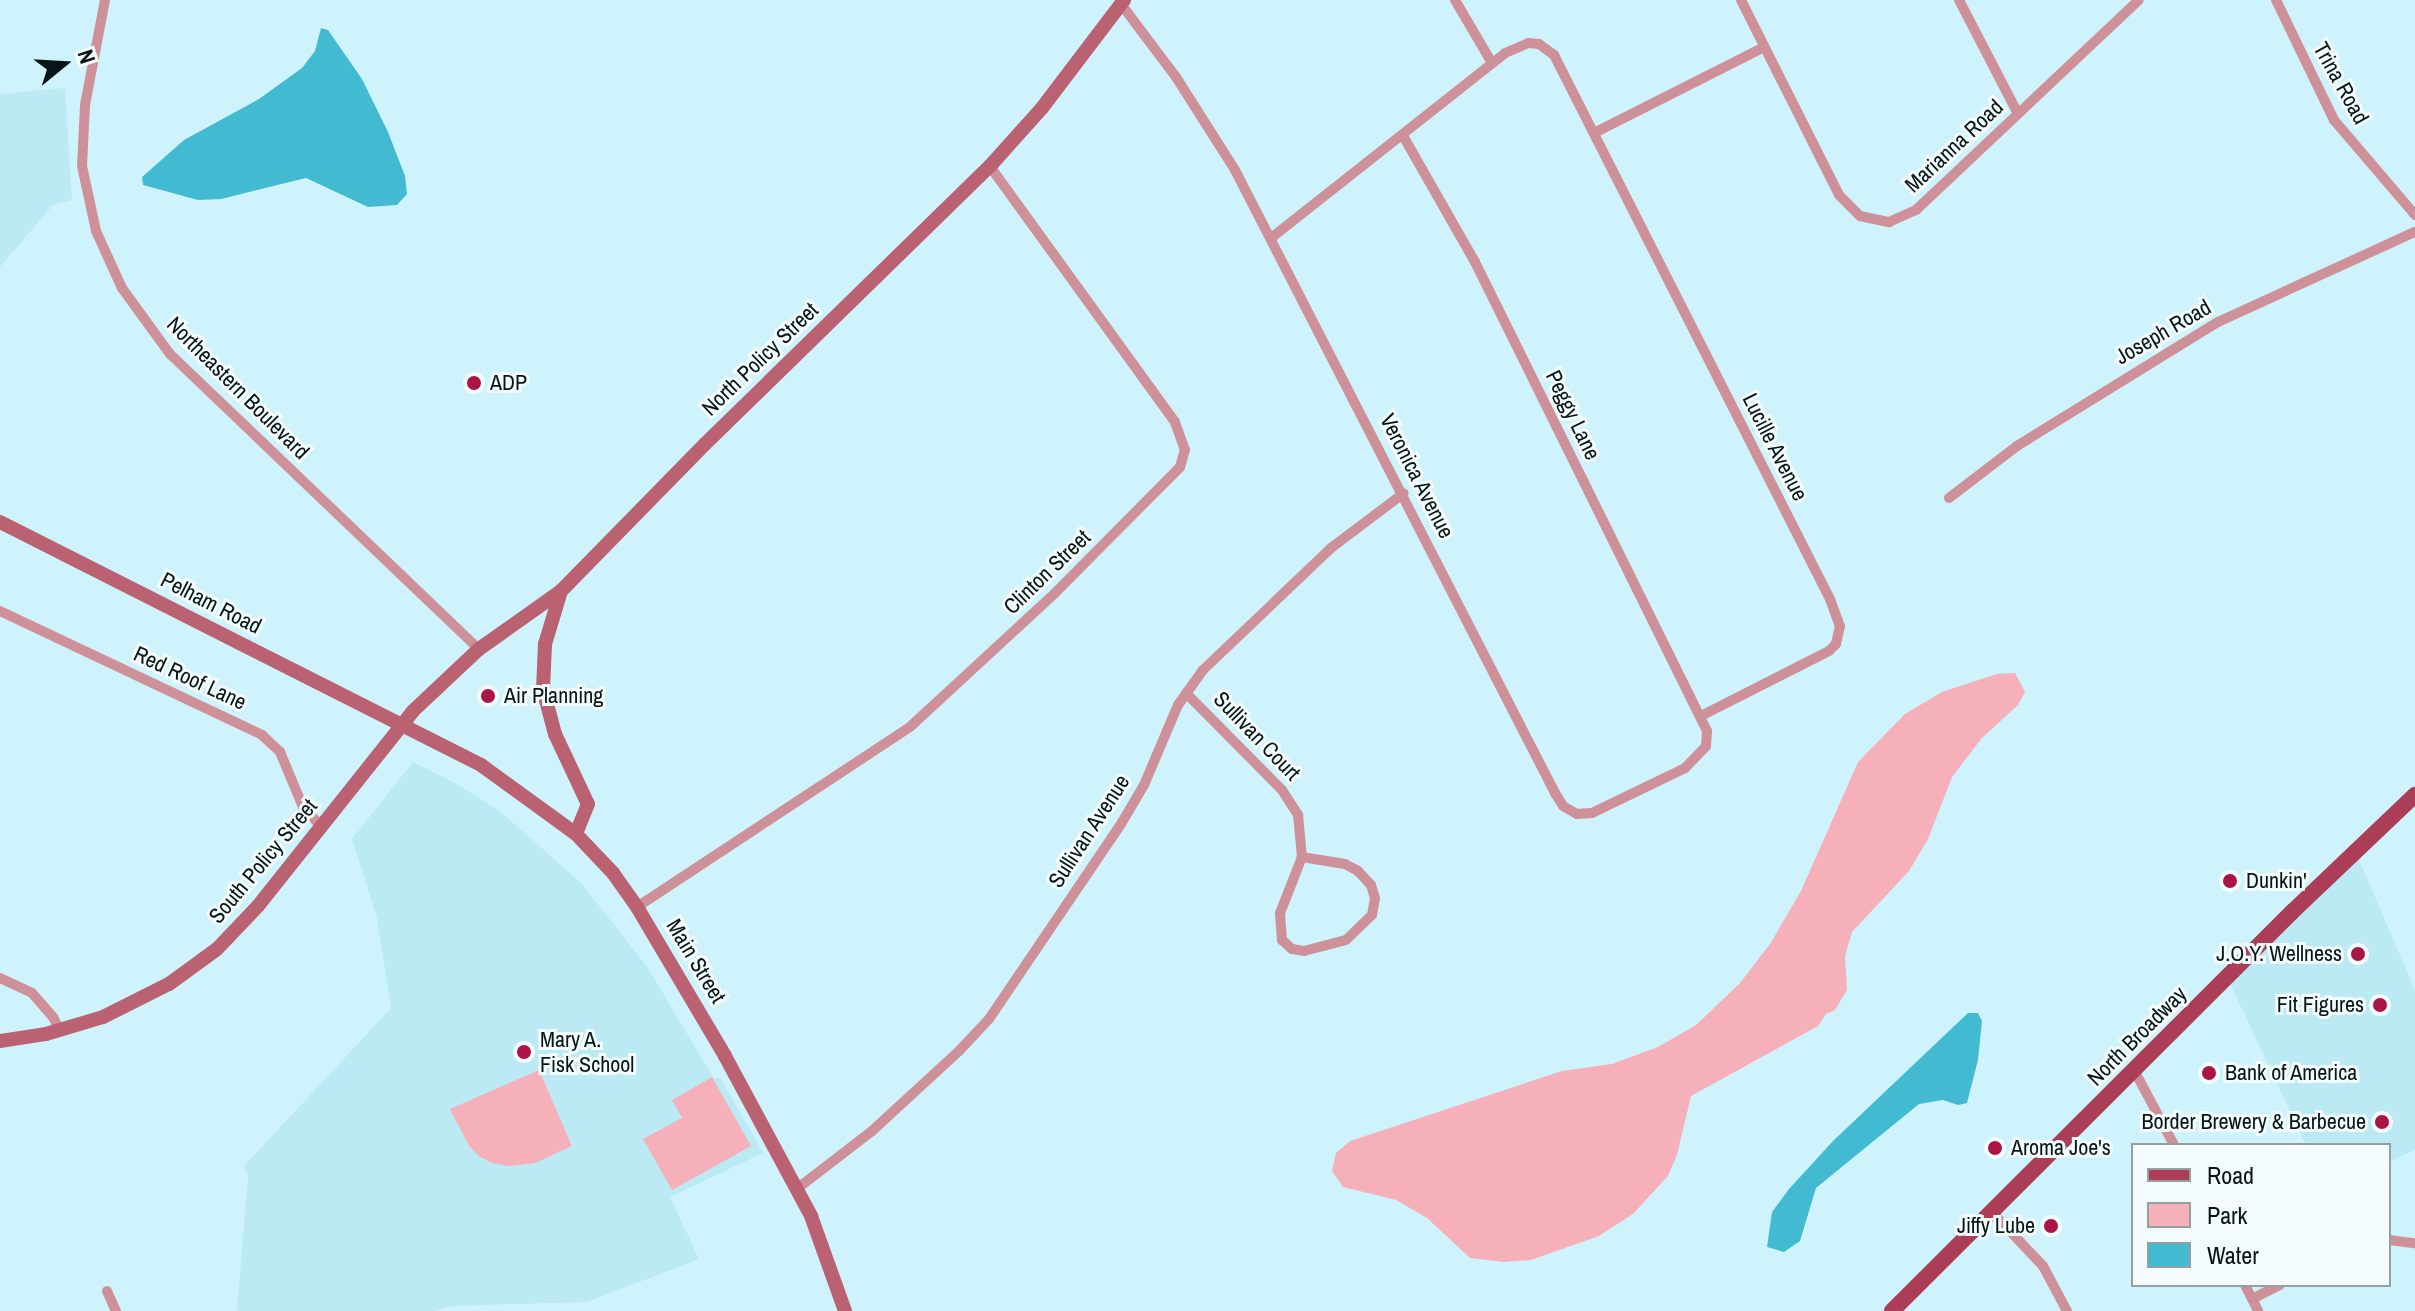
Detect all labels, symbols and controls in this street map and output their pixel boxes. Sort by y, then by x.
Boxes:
north arrow [24,24,104,104]
street label: Trina Road [2308,37,2374,129]
text: N [71,46,103,67]
street label: Marianna Road [1900,94,2008,198]
street label: Joseph Road [2110,294,2216,370]
street label: North Policy Street [696,297,824,421]
street label: Northeastern Boulevard [161,311,315,465]
street label: Peggy Lane [1540,366,1606,464]
place label: ADP [490,370,527,396]
marker: ADP [465,374,483,392]
street label: Lucille Avenue [1736,388,1814,506]
street label: Veronica Avenue [1374,409,1460,543]
street label: Clinton Street [998,524,1096,620]
street label: Pelham Road [156,566,266,640]
street label: Red Roof Lane [129,640,251,716]
place label: Air Planning [504,683,603,709]
street label: Sullivan Court [1208,686,1306,786]
marker: Air Planning [479,687,497,705]
street label: Sullivan Avenue [1043,769,1135,893]
street label: South Policy Street [203,793,323,929]
place label: Dunkin' [2246,868,2307,894]
marker: Dunkin' [2221,872,2239,890]
street label: Main Street [661,914,731,1008]
place label: J.O.Y. Wellness [2216,941,2342,967]
marker: J.O.Y. Wellness [2349,945,2367,963]
street label: North Broadway [2082,981,2192,1091]
place label: Fit Figures [2277,992,2364,1018]
marker: Fit Figures [2371,996,2389,1014]
place label: Mary A. Fisk School [540,1026,634,1078]
marker: Mary A. Fisk School [515,1043,533,1061]
place label: Bank of America [2225,1060,2358,1086]
marker: Bank of America [2200,1064,2218,1082]
place label: Border Brewery & Barbecue [2141,1109,2366,1135]
marker: Border Brewery & Barbecue [2373,1113,2391,1131]
place label: Aroma Joe's [2011,1135,2111,1161]
marker: Aroma Joe's [1986,1139,2004,1157]
legend [2131,1143,2391,1287]
text: Road [2207,1159,2254,1191]
text: Park [2207,1199,2247,1231]
place label: Jiffy Lube [1957,1213,2035,1239]
marker: Jiffy Lube [2042,1217,2060,1235]
text: Water [2207,1239,2259,1271]

